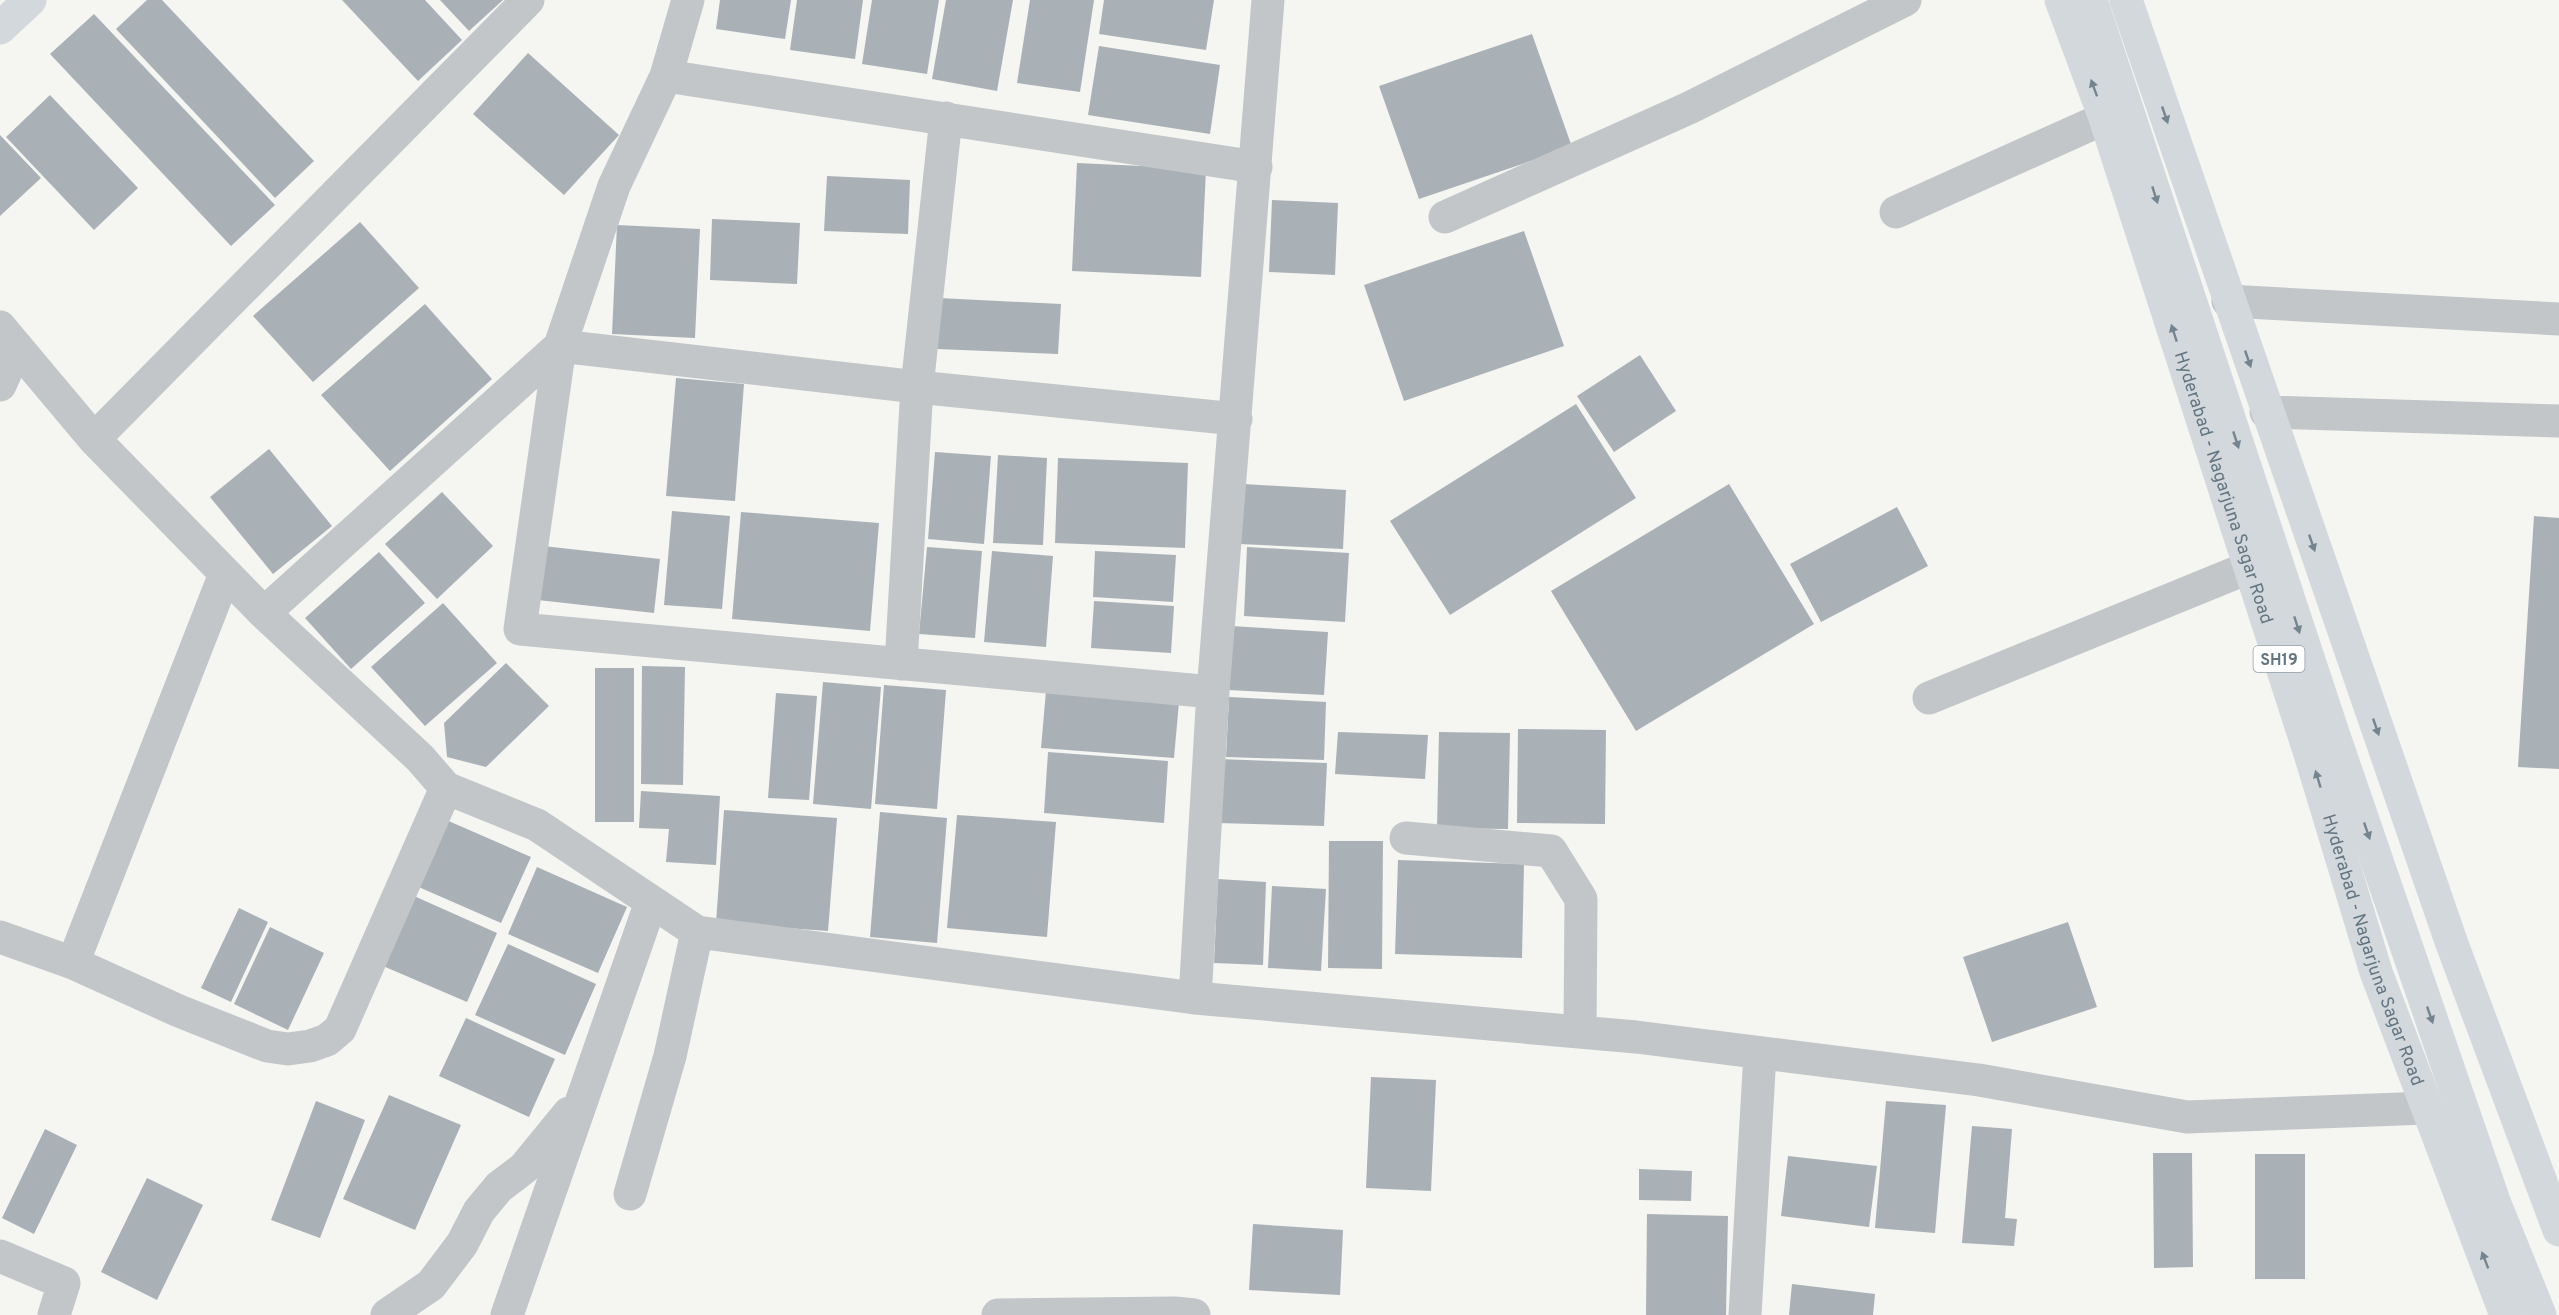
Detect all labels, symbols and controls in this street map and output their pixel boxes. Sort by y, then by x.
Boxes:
one-way arrow [2088,79,2098,97]
one-way arrow [2160,106,2170,124]
one-way arrow [2151,186,2160,204]
one-way arrow [2169,324,2178,342]
street label: Hyderabad - Nagarjuna Sagar Road [2168,349,2277,627]
one-way arrow [2244,350,2254,368]
one-way arrow [2232,431,2241,449]
one-way arrow [2308,534,2318,552]
one-way arrow [2293,616,2302,634]
road number: SH19 [2254,646,2304,672]
one-way arrow [2372,719,2382,737]
one-way arrow [2313,770,2322,788]
street label: Hyderabad - Nagarjuna Sagar Road [2316,812,2428,1089]
one-way arrow [2362,822,2372,840]
one-way arrow [2426,1007,2436,1025]
one-way arrow [2480,1251,2489,1269]

